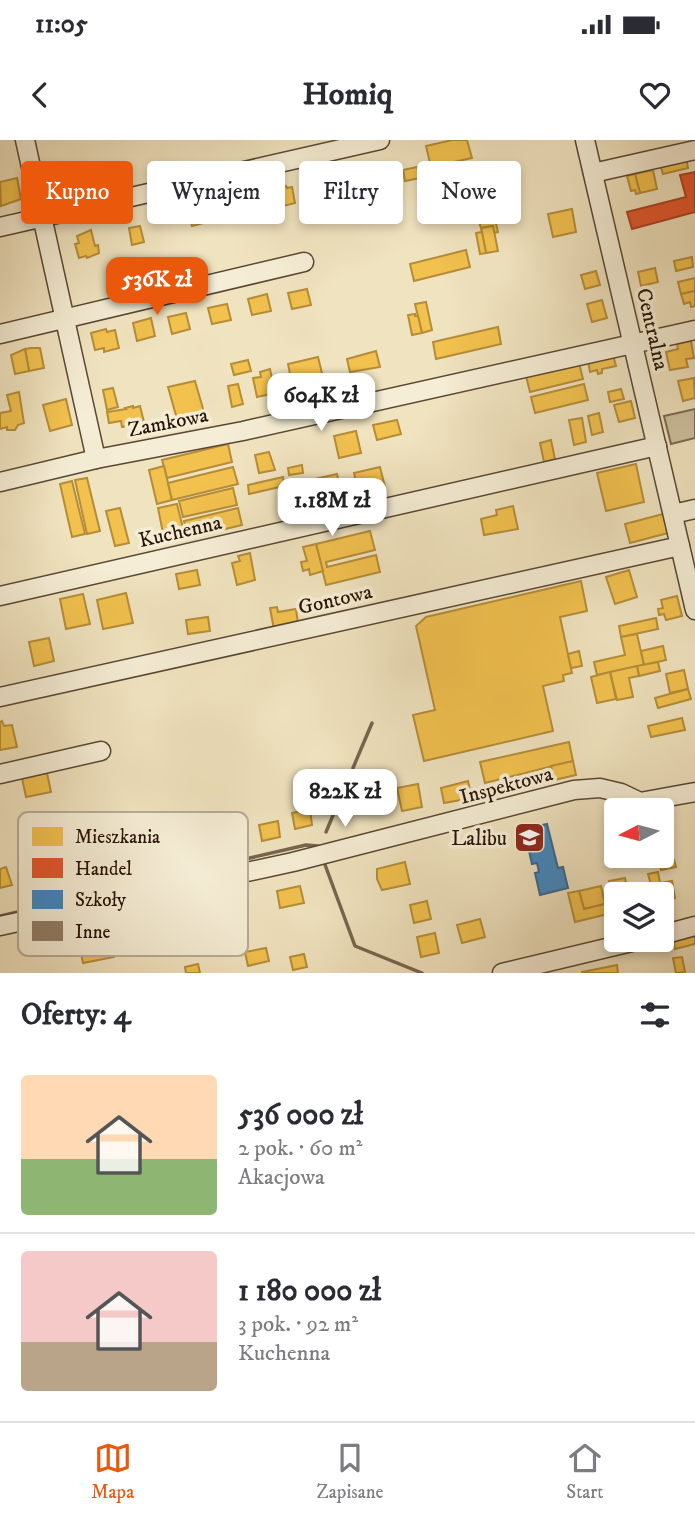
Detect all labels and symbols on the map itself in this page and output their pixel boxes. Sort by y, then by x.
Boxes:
pin: 536K zł [92,258,222,317]
street label: Centralna [630,286,674,373]
pin: 604K zł [256,373,386,433]
street label: Zamkowa [126,402,210,443]
pin: 1.18M zł [260,478,404,538]
street label: Kuchenna [136,510,224,554]
street label: Gontowa [296,579,375,621]
street label: Inspektowa [457,761,556,811]
pin: 822K zł [280,770,410,829]
north arrow [604,798,674,868]
legend [18,812,248,956]
school or university icon: Lalibu [513,821,547,855]
text: Mieszkania [75,826,160,849]
place label: Lalibu [451,826,507,852]
text: Handel [75,858,132,881]
text: Szkoły [75,889,127,912]
text: Inne [75,921,111,944]

